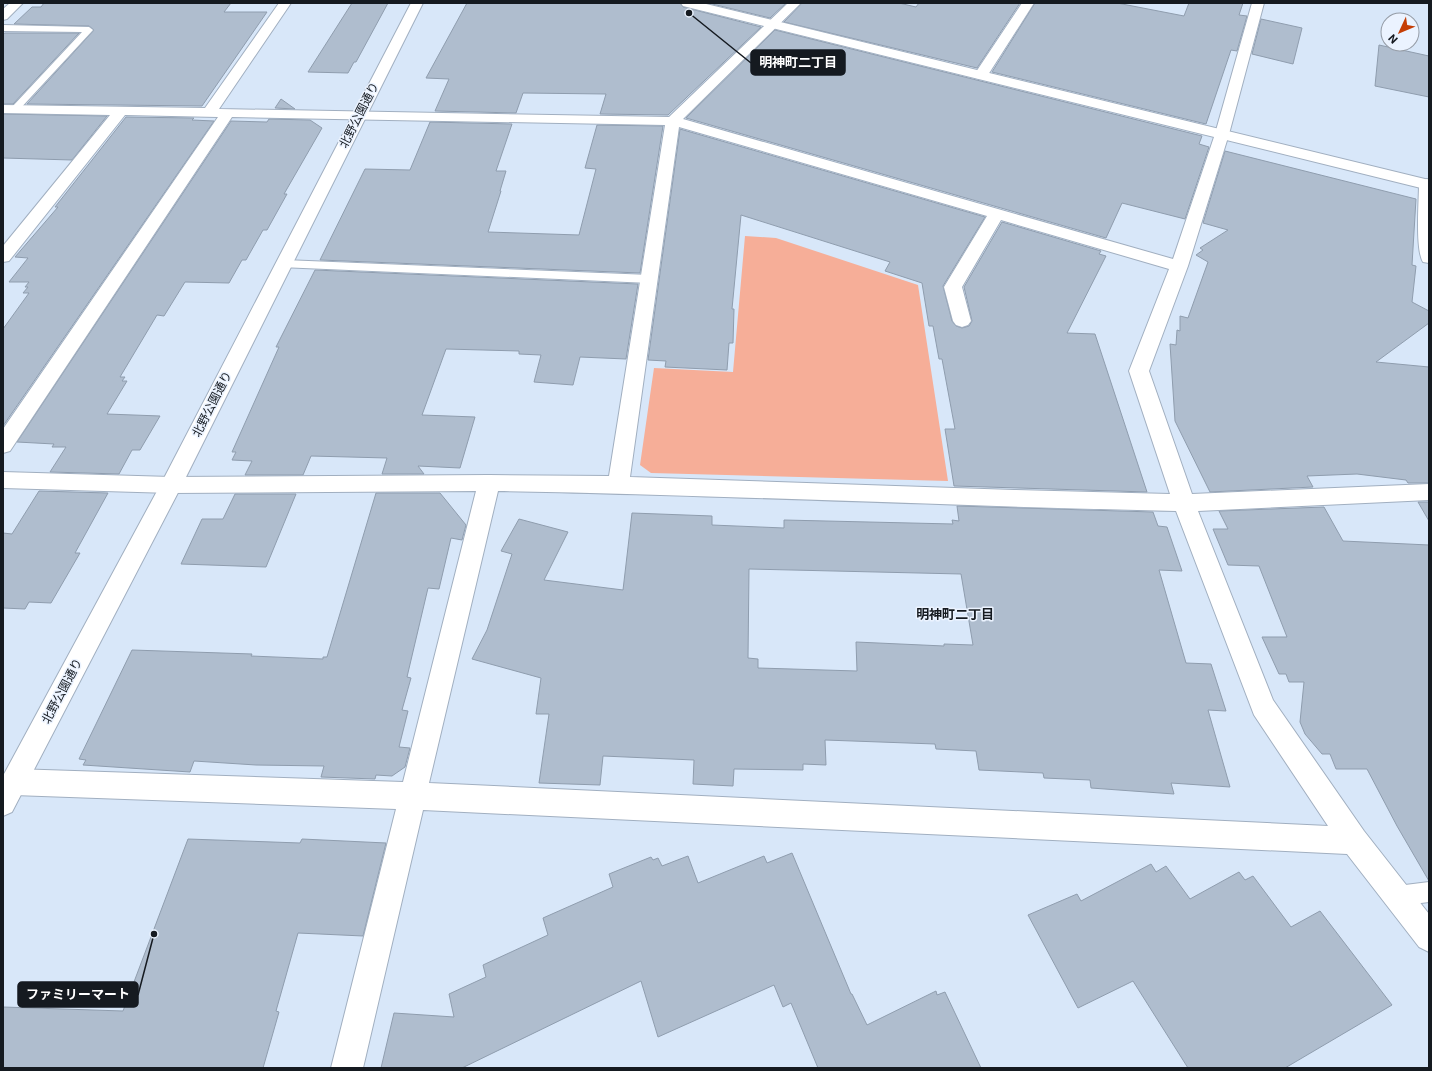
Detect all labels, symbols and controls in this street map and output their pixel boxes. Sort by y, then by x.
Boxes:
north arrow [1380,12,1420,52]
text: N [1386,31,1401,46]
callout: 明神町二丁目 [751,50,845,75]
text: 明神町二丁目 [759,55,837,70]
street label: 北野公園通り [336,80,382,150]
street label: 北野公園通り [189,369,235,439]
district label: 明神町二丁目 [916,607,994,622]
street label: 北野公園通り [39,656,85,726]
callout: ファミリーマート [18,982,138,1007]
text: ファミリーマート [26,987,130,1002]

